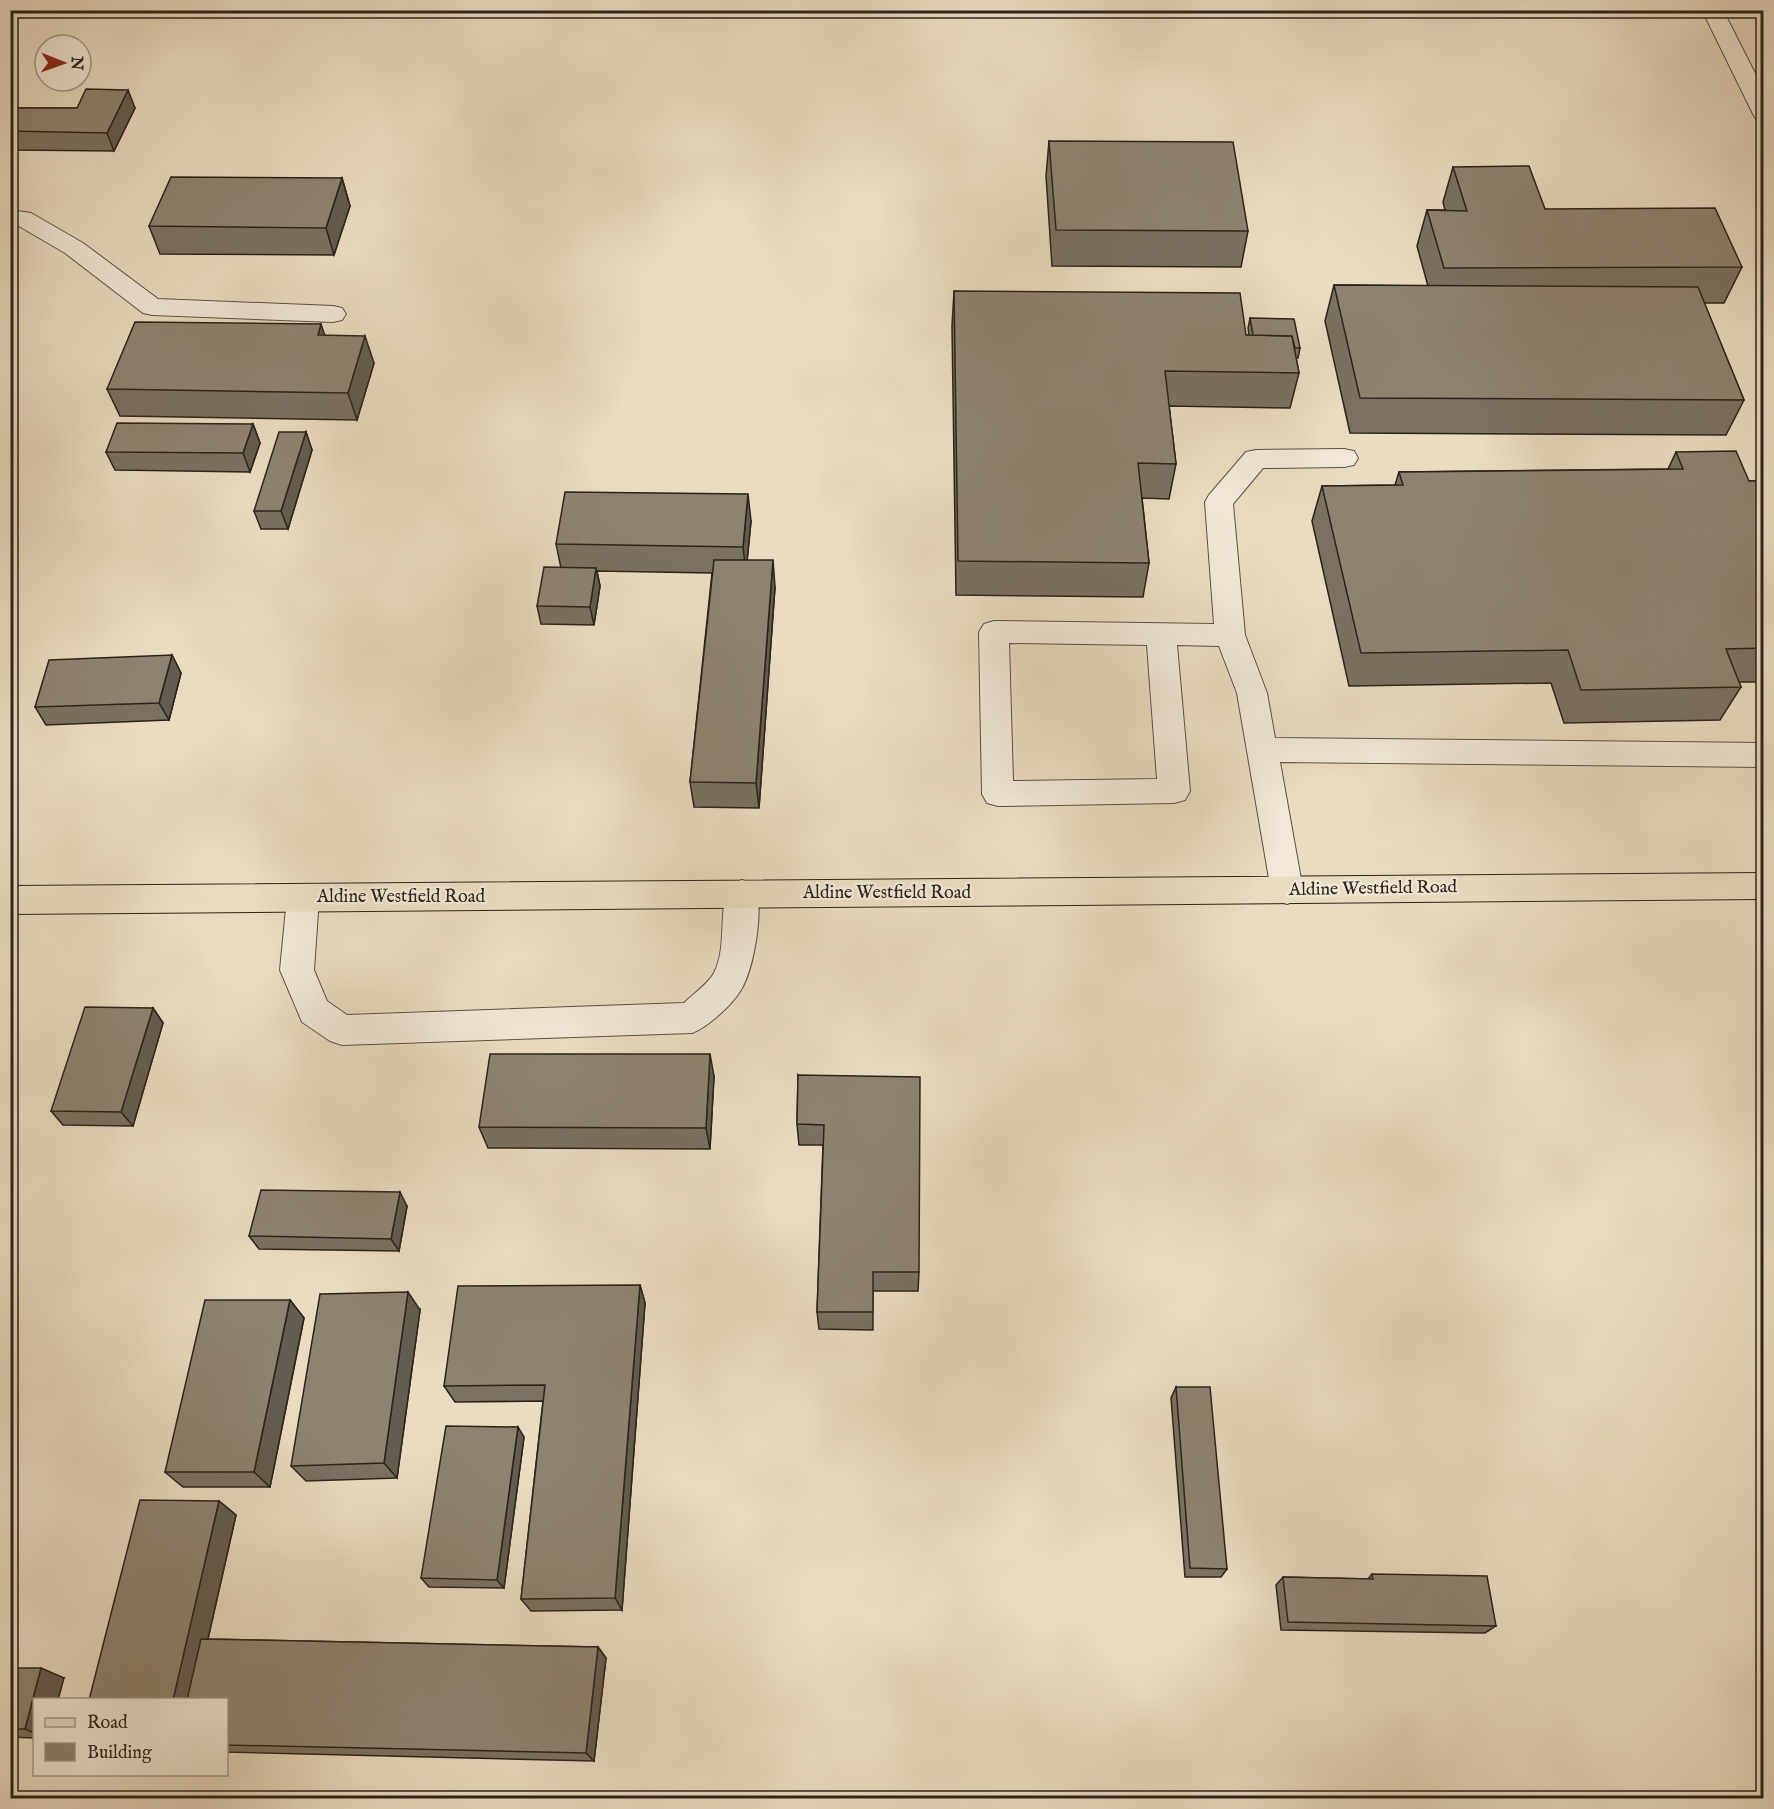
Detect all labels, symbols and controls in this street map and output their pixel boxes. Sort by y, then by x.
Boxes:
north arrow [33,33,93,93]
text: N [66,55,86,70]
street label: Aldine Westfield Road [1288,876,1458,902]
street label: Aldine Westfield Road [802,882,971,905]
street label: Aldine Westfield Road [316,886,485,909]
legend [33,1698,228,1776]
text: Road [87,1712,128,1735]
text: Building [87,1742,152,1765]

